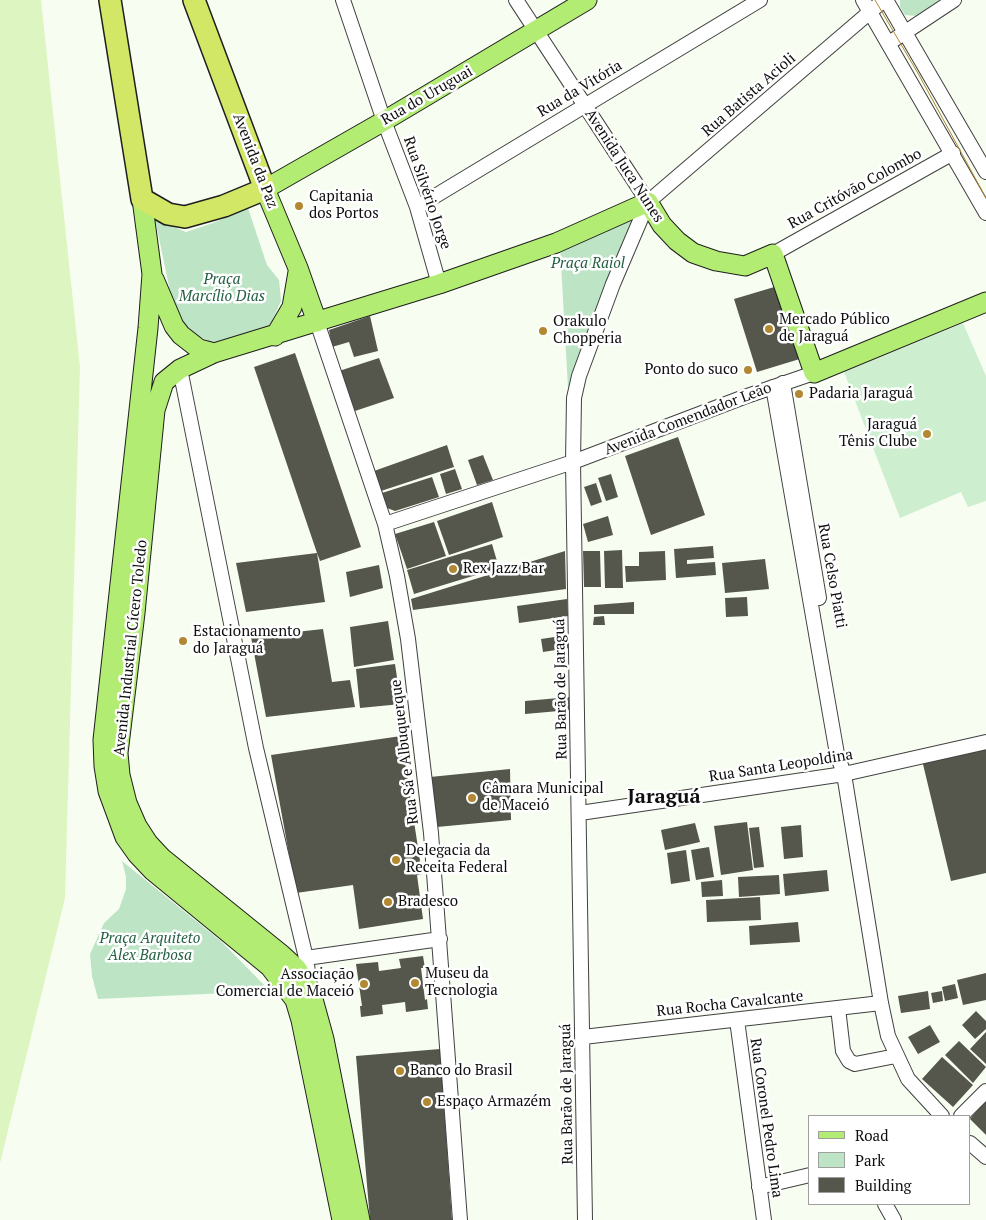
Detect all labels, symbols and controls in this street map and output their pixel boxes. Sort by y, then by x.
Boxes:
street label: Rua Batista Acioli [699,49,799,141]
street label: Rua da Vitória [534,57,626,121]
street label: Rua do Uruguai [378,63,476,129]
street label: Avenida Juca Nunes [581,106,667,226]
street label: Avenida da Paz [229,111,281,211]
street label: Rua Silvério Jorge [399,134,455,252]
street label: Rua Critóvão Colombo [785,145,925,233]
place label: Capitania dos Portos [309,188,379,223]
marker: Capitania dos Portos [293,200,305,212]
park label: Praça Raiol [551,255,625,273]
park label: Praça Marcílio Dias [179,271,265,306]
place label: Mercado Público de Jaraguá [779,311,890,346]
place label: Orakulo Chopperia [553,313,622,348]
marker: Mercado Público de Jaraguá [763,323,775,335]
marker: Orakulo Chopperia [537,325,549,337]
place label: Ponto do suco [644,361,738,379]
marker: Ponto do suco [742,364,754,376]
street label: Avenida Comendador Leão [602,379,774,459]
place label: Padaria Jaraguá [809,385,913,403]
marker: Padaria Jaraguá [793,388,805,400]
place label: Jaraguá Tênis Clube [839,416,917,451]
marker: Jaraguá Tênis Clube [921,428,933,440]
street label: Rua Celso Piatti [814,522,850,630]
street label: Avenida Industrial Cícero Toledo [111,539,151,757]
place label: Rex Jazz Bar [463,560,544,578]
marker: Rex Jazz Bar [447,563,459,575]
street label: Rua Barão de Jaraguá [551,618,571,760]
place label: Estacionamento do Jaraguá [193,623,301,658]
marker: Estacionamento do Jaraguá [177,635,189,647]
street label: Rua Sá e Albuquerque [387,679,423,825]
street label: Rua Santa Leopoldina [708,746,854,786]
place label: Câmara Municipal de Maceió [482,780,604,815]
district label: Jaraguá [627,785,701,809]
marker: Câmara Municipal de Maceió [466,792,478,804]
place label: Delegacia da Receita Federal [406,842,508,877]
marker: Delegacia da Receita Federal [390,854,402,866]
place label: Bradesco [398,893,458,911]
marker: Bradesco [382,896,394,908]
park label: Praça Arquiteto Alex Barbosa [100,930,200,965]
place label: Museu da Tecnologia [425,965,498,1000]
place label: Associação Comercial de Maceió [216,966,354,1001]
marker: Museu da Tecnologia [409,977,421,989]
marker: Associação Comercial de Maceió [358,978,370,990]
street label: Rua Rocha Cavalcante [656,987,804,1021]
street label: Rua Barão de Jaraguá [557,1023,577,1165]
street label: Rua Coronel Pedro Lima [746,1037,786,1199]
place label: Banco do Brasil [410,1062,513,1080]
marker: Banco do Brasil [394,1065,406,1077]
place label: Espaço Armazém [437,1093,551,1111]
marker: Espaço Armazém [421,1096,433,1108]
legend [808,1115,971,1205]
text: Road [855,1125,888,1145]
text: Park [855,1150,885,1170]
text: Building [855,1175,912,1195]

